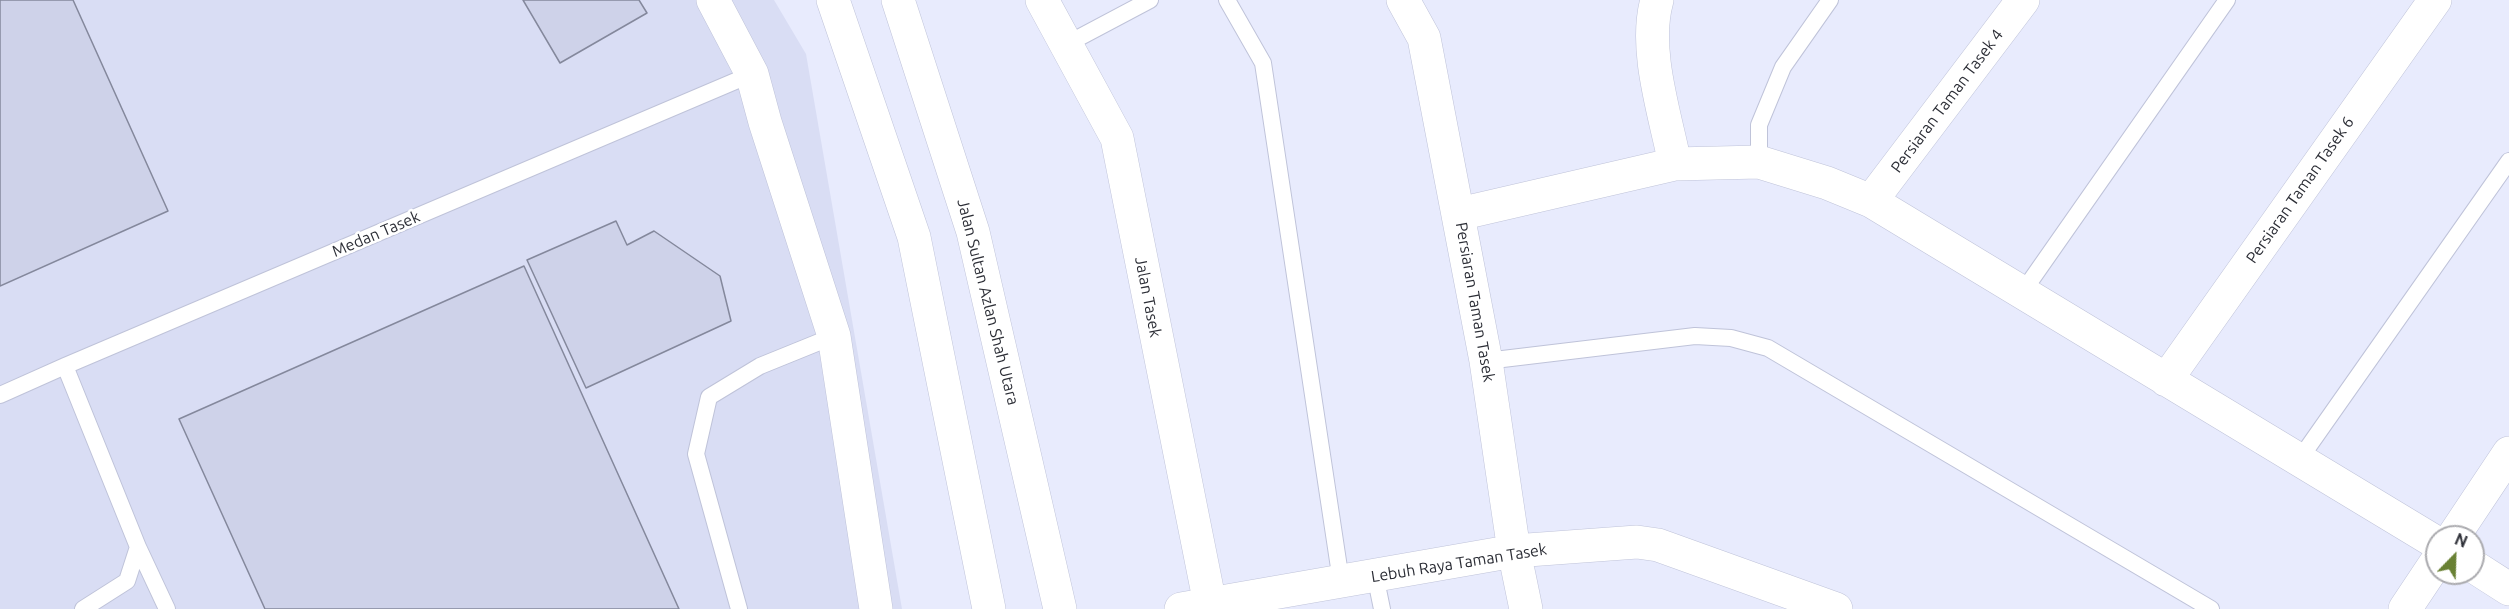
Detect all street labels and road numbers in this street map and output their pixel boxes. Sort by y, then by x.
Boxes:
street label: Persiaran Taman Tasek 4 [1887,25,2007,177]
street label: Persiaran Taman Tasek 6 [2242,113,2358,267]
street label: Jalan Sultan Azlan Shah Utara [953,197,1023,407]
street label: Medan Tasek [329,207,423,261]
street label: Persiaran Taman Tasek [1451,221,1499,383]
street label: Jalan Tasek [1131,255,1165,339]
street label: Lebuh Raya Taman Tasek [1370,540,1548,586]

